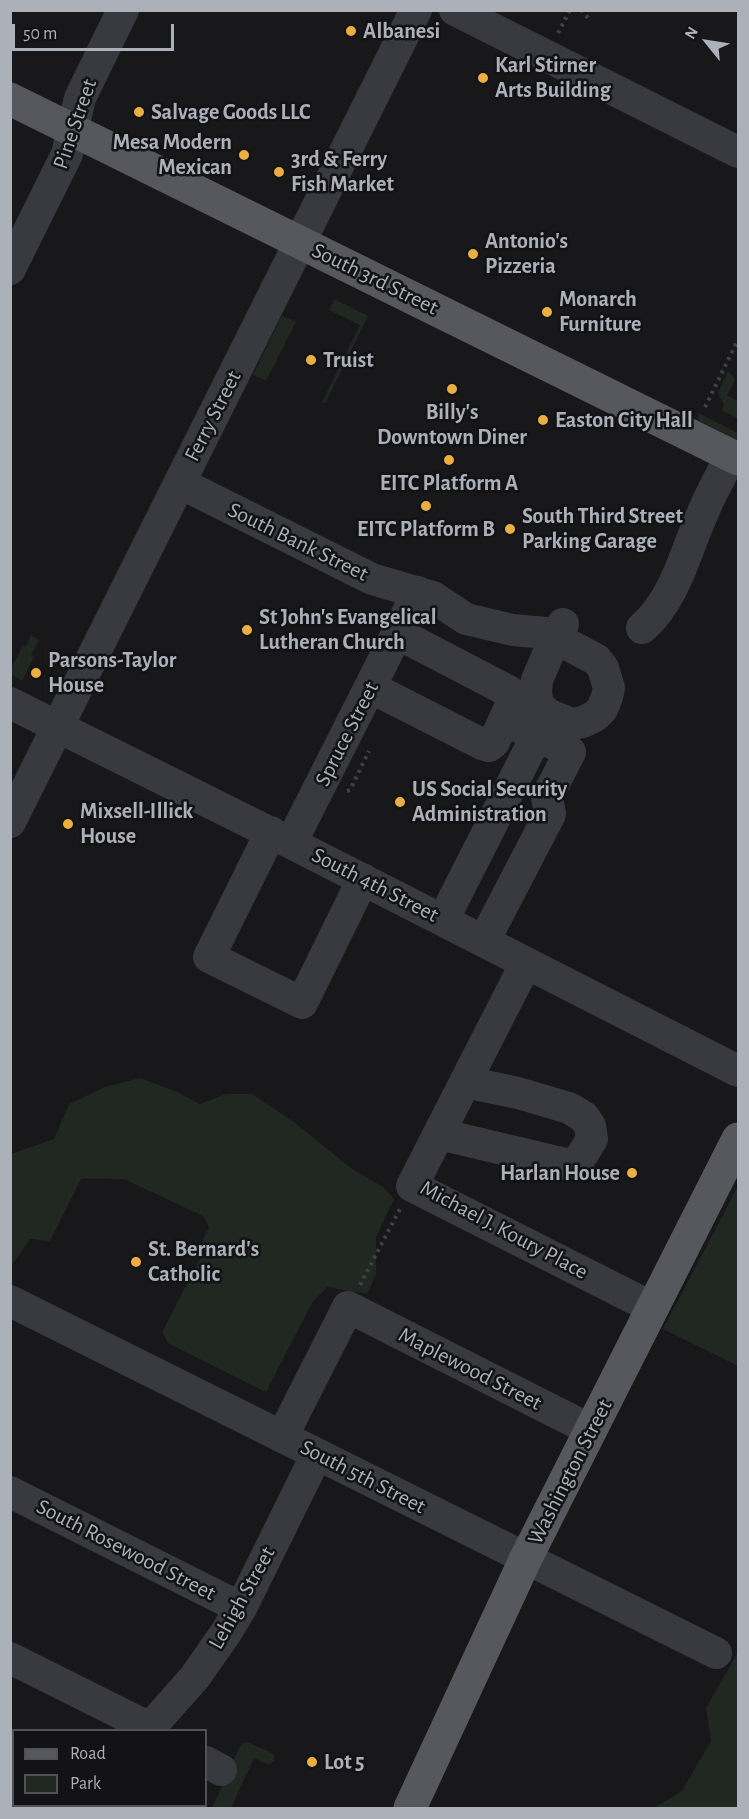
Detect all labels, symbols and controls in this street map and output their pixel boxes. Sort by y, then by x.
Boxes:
scale bar [15,12,177,50]
north arrow [677,12,737,72]
place label: Albanesi [363,18,440,44]
marker: Albanesi [344,24,358,38]
text: N [682,24,701,42]
text: 50 m [23,25,57,43]
place label: Karl Stirner Arts Building [495,52,611,104]
marker: Karl Stirner Arts Building [476,71,490,85]
street label: Pine Street [47,75,103,173]
place label: Salvage Goods LLC [151,99,310,125]
marker: Salvage Goods LLC [132,105,146,119]
place label: Mesa Modern Mexican [113,129,232,180]
place label: 3rd & Ferry Fish Market [291,146,394,198]
marker: Mesa Modern Mexican [237,148,251,162]
marker: 3rd & Ferry Fish Market [272,165,286,179]
place label: Antonio's Pizzeria [485,228,568,280]
street label: South 3rd Street [308,237,442,321]
marker: Antonio's Pizzeria [466,247,480,261]
place label: Monarch Furniture [559,286,641,338]
marker: Monarch Furniture [540,305,554,319]
place label: Truist [323,347,374,373]
marker: Truist [304,353,318,367]
street label: Ferry Street [179,366,247,466]
marker: Billy's Downtown Diner [445,382,459,396]
place label: Billy's Downtown Diner [377,399,527,451]
place label: Easton City Hall [555,407,693,433]
marker: Easton City Hall [536,413,550,427]
marker: EITC Platform A [442,453,456,467]
place label: EITC Platform A [380,470,518,496]
street label: South Bank Street [224,497,372,587]
marker: EITC Platform B [419,499,433,513]
place label: South Third Street Parking Garage [522,503,683,554]
place label: EITC Platform B [357,516,495,542]
marker: South Third Street Parking Garage [503,522,517,536]
place label: St John's Evangelical Lutheran Church [259,604,436,656]
marker: St John's Evangelical Lutheran Church [240,623,254,637]
place label: Parsons-Taylor House [48,647,176,698]
marker: Parsons-Taylor House [29,666,43,680]
street label: Spruce Street [309,677,385,791]
place label: US Social Security Administration [412,776,567,828]
marker: US Social Security Administration [393,795,407,809]
place label: Mixsell-Illick House [80,798,193,849]
marker: Mixsell-Illick House [61,817,75,831]
street label: South 4th Street [307,842,443,928]
place label: Harlan House [500,1160,620,1186]
marker: Harlan House [625,1166,639,1180]
street label: Michael J. Koury Place [416,1175,592,1285]
place label: St. Bernard's Catholic [148,1236,259,1288]
marker: St. Bernard's Catholic [129,1255,143,1269]
street label: Maplewood Street [394,1322,546,1416]
street label: Washington Street [522,1395,618,1549]
street label: South 5th Street [296,1434,430,1520]
street label: South Rosewood Street [32,1493,220,1607]
street label: Lehigh Street [203,1542,281,1654]
legend [12,1729,207,1807]
text: Road [70,1745,106,1763]
place label: Lot 5 [324,1749,365,1775]
marker: Lot 5 [305,1755,319,1769]
text: Park [70,1775,101,1793]

